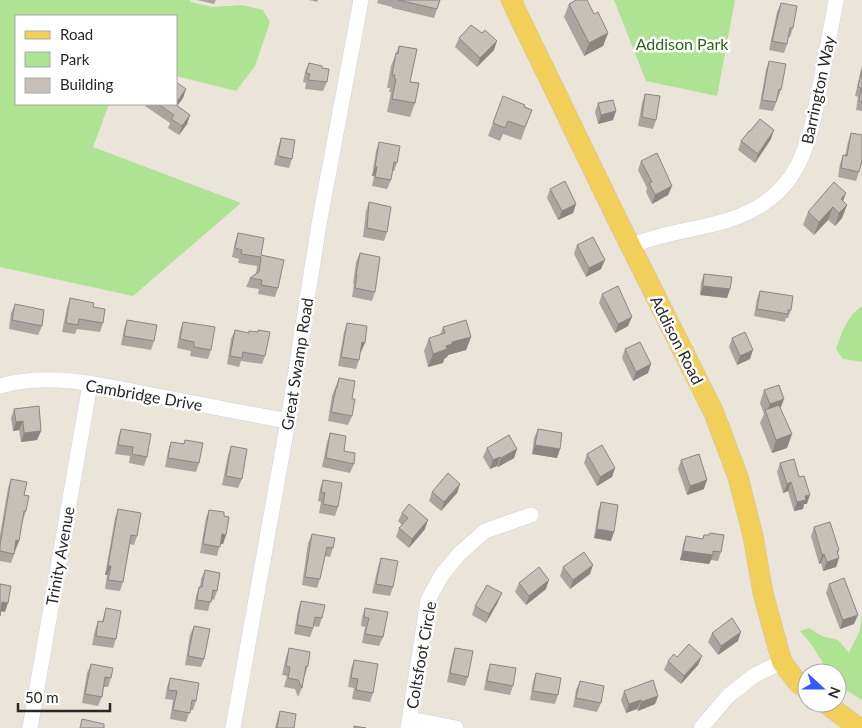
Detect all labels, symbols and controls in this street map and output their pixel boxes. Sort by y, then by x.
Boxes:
legend [15,15,178,105]
text: Road [60,25,93,43]
street label: Barrington Way [797,33,838,146]
park label: Addison Park [636,34,729,53]
text: Park [60,50,90,68]
text: Building [60,75,113,93]
street label: Addison Road [647,292,708,387]
street label: Great Swamp Road [277,296,316,431]
street label: Cambridge Drive [84,375,204,414]
street label: Trinity Avenue [41,505,78,607]
street label: Coltsfoot Circle [402,600,439,710]
north arrow [797,663,847,713]
scale bar [18,680,110,712]
text: N [825,685,844,701]
text: 50 m [25,688,59,706]

